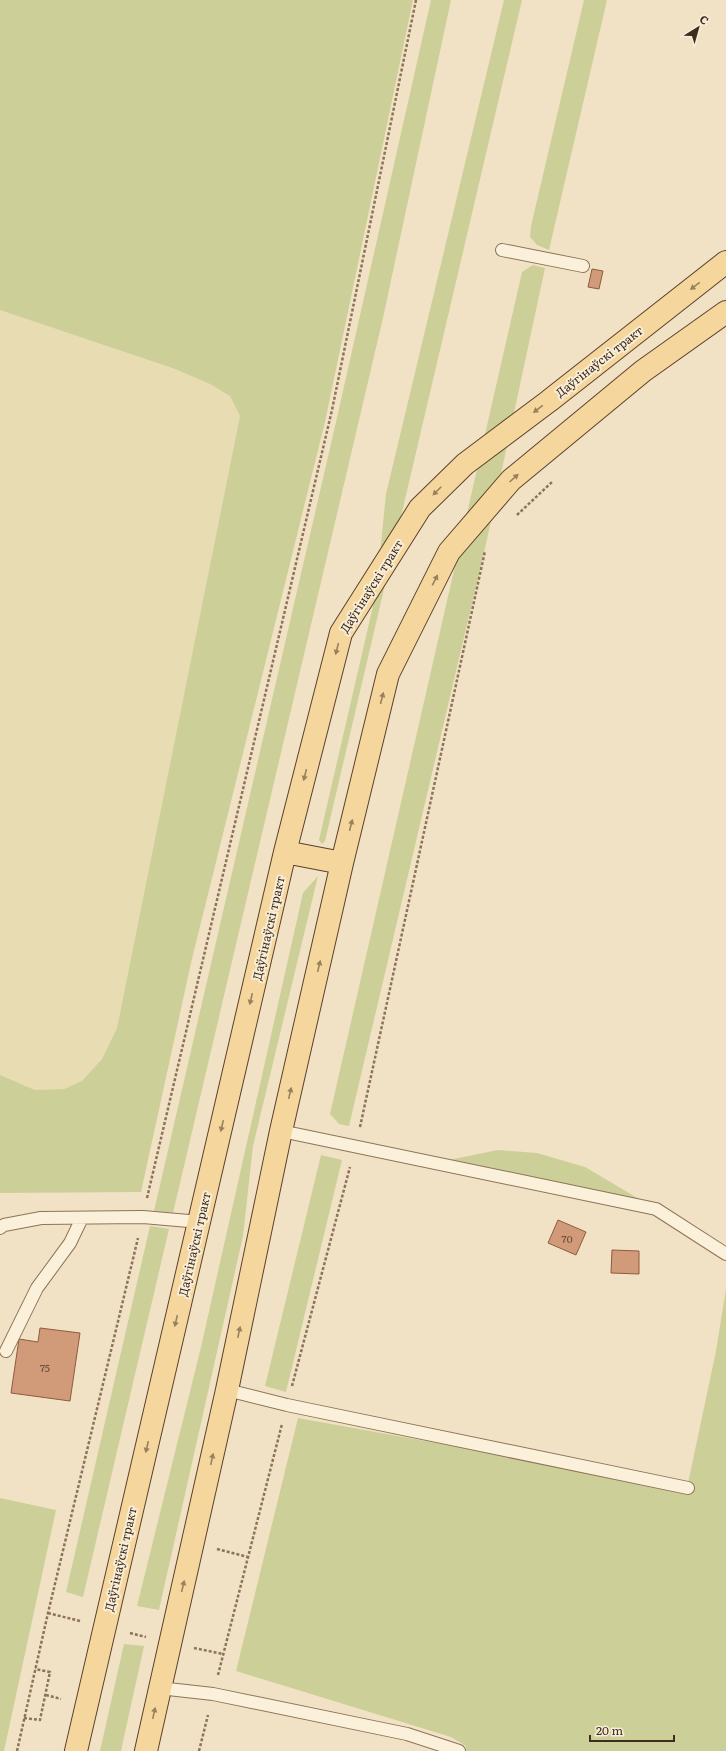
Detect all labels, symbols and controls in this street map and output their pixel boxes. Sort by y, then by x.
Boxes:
north arrow [678,8,718,48]
text: С [697,10,713,28]
one-way arrow [690,282,701,291]
street label: Даўгінаўскі тракт [551,321,647,401]
one-way arrow [532,405,543,414]
one-way arrow [509,473,519,483]
one-way arrow [432,487,442,496]
street label: Даўгінаўскі тракт [335,536,407,636]
one-way arrow [432,575,438,586]
one-way arrow [333,643,339,656]
one-way arrow [379,692,385,704]
one-way arrow [301,769,307,782]
one-way arrow [349,818,355,831]
street label: Даўгінаўскі тракт [247,874,289,982]
one-way arrow [316,960,322,972]
one-way arrow [248,993,254,1005]
one-way arrow [287,1087,293,1099]
one-way arrow [218,1120,224,1132]
street label: Даўгінаўскі тракт [173,1190,215,1298]
house number: 70 [562,1231,573,1246]
one-way arrow [173,1315,179,1327]
one-way arrow [236,1326,242,1338]
house number: 75 [40,1360,50,1375]
one-way arrow [143,1441,149,1453]
one-way arrow [209,1453,215,1466]
street label: Даўгінаўскі тракт [99,1505,141,1613]
one-way arrow [181,1580,187,1592]
one-way arrow [151,1707,157,1719]
scale bar [590,1717,674,1743]
text: 20 m [596,1721,623,1739]

